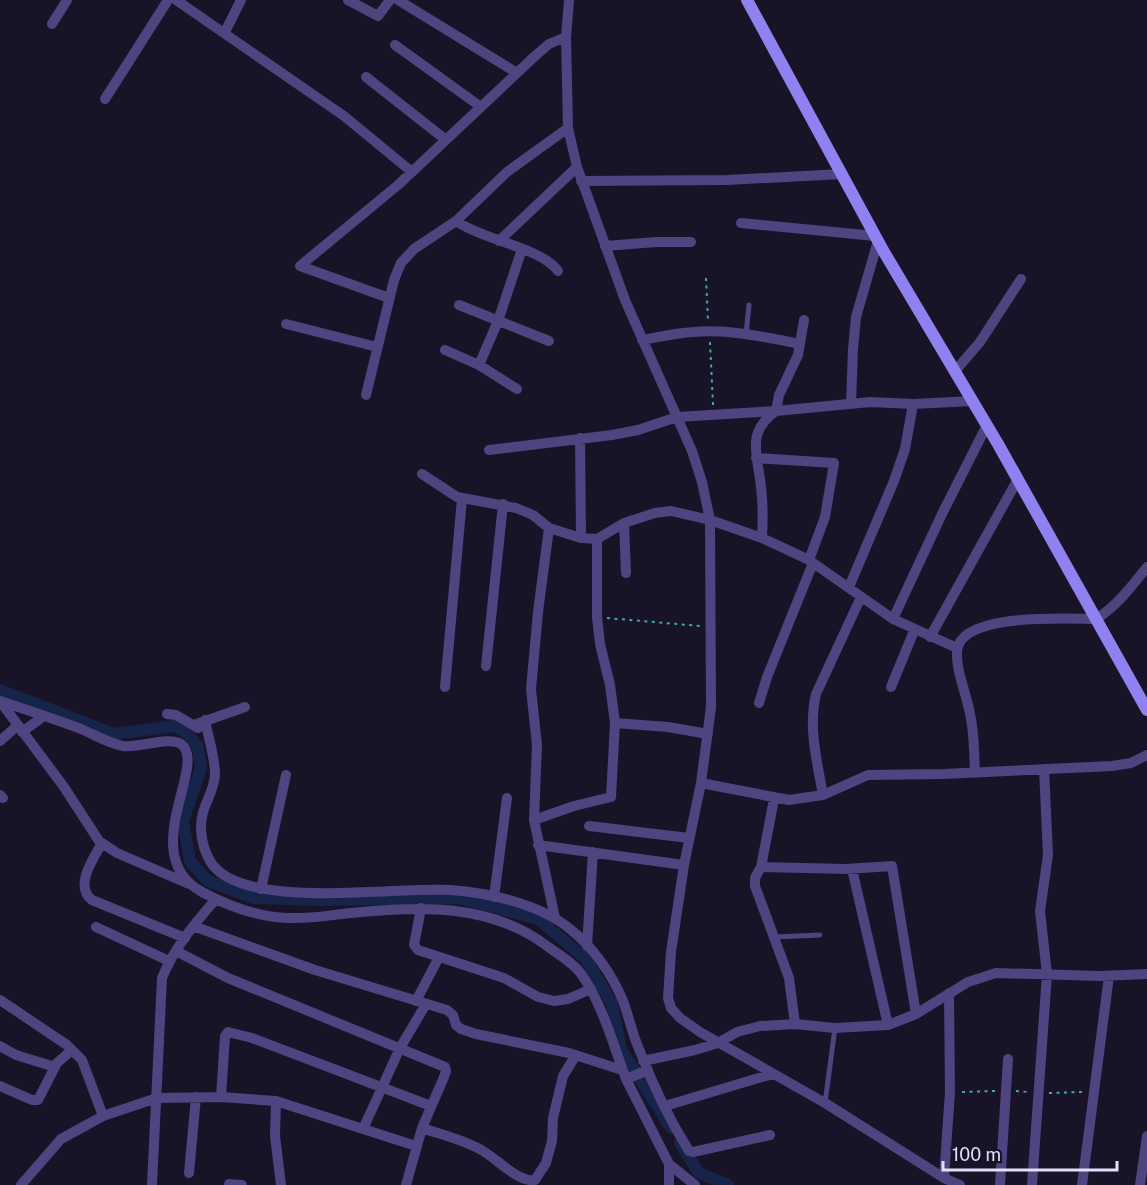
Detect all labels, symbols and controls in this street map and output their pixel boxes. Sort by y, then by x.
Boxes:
scale bar [943,1134,1117,1172]
text: 100 m [952,1144,1001,1165]

